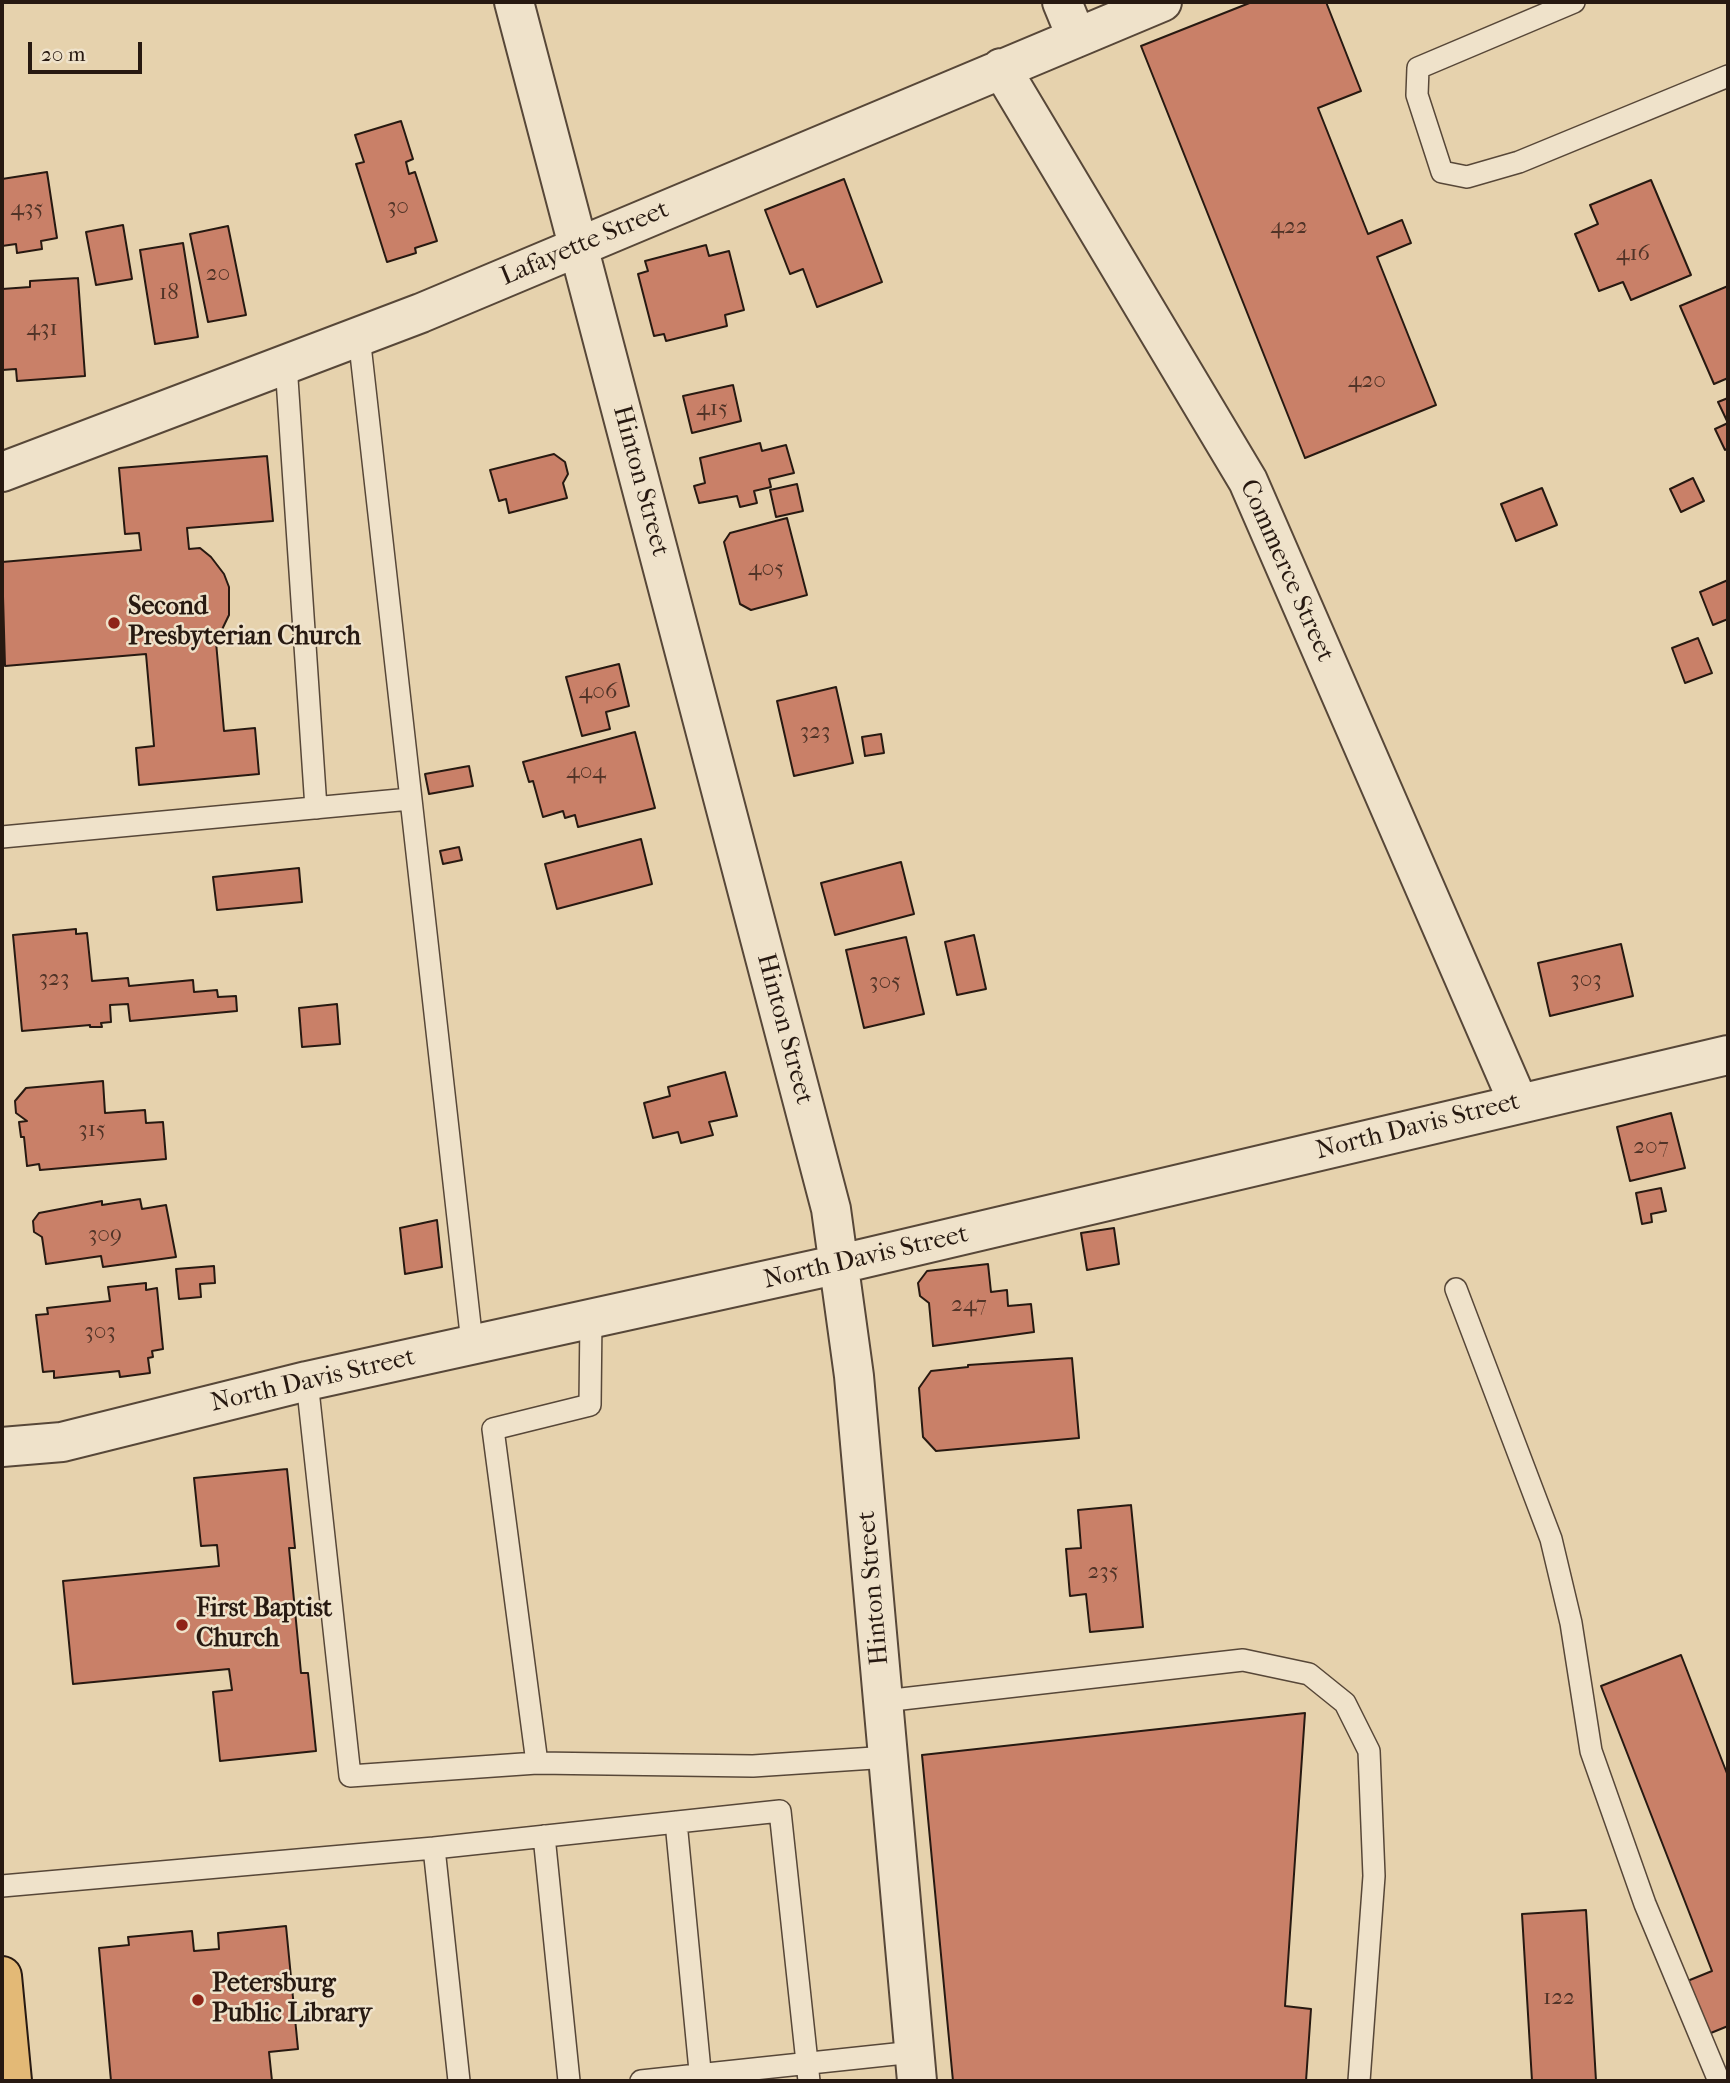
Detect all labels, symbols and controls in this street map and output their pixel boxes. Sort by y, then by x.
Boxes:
scale bar [32,28,145,72]
text: 20 m [41,42,85,66]
house number: 30 [387,193,409,221]
house number: 435 [11,195,43,223]
street label: Lafayette Street [496,195,674,293]
house number: 422 [1270,213,1308,241]
house number: 416 [1616,240,1650,268]
house number: 20 [206,260,230,288]
house number: 18 [159,279,179,307]
house number: 431 [26,315,58,343]
house number: 420 [1348,367,1386,395]
house number: 415 [696,395,728,423]
street label: Hinton Street [605,402,675,560]
street label: Commerce Street [1232,475,1340,667]
house number: 405 [748,555,784,583]
place label: Second Presbyterian Church [128,592,361,654]
marker: Second Presbyterian Church [106,615,122,631]
house number: 406 [579,678,617,706]
house number: 323 [800,718,830,746]
house number: 404 [566,758,606,786]
street label: Hinton Street [749,950,819,1108]
house number: 323 [39,965,69,993]
house number: 303 [1570,966,1602,994]
house number: 305 [869,968,901,996]
street label: North Davis Street [1313,1087,1523,1167]
house number: 315 [78,1116,106,1144]
house number: 207 [1633,1133,1669,1161]
street label: North Davis Street [761,1219,971,1297]
house number: 309 [88,1221,122,1249]
house number: 247 [951,1291,987,1319]
house number: 303 [84,1318,116,1346]
street label: North Davis Street [208,1342,418,1420]
street label: Hinton Street [852,1510,896,1666]
house number: 235 [1087,1558,1119,1586]
place label: First Baptist Church [196,1594,332,1656]
marker: First Baptist Church [174,1617,190,1633]
place label: Petersburg Public Library [212,1969,372,2030]
house number: 122 [1543,1984,1575,2012]
marker: Petersburg Public Library [190,1992,206,2008]

